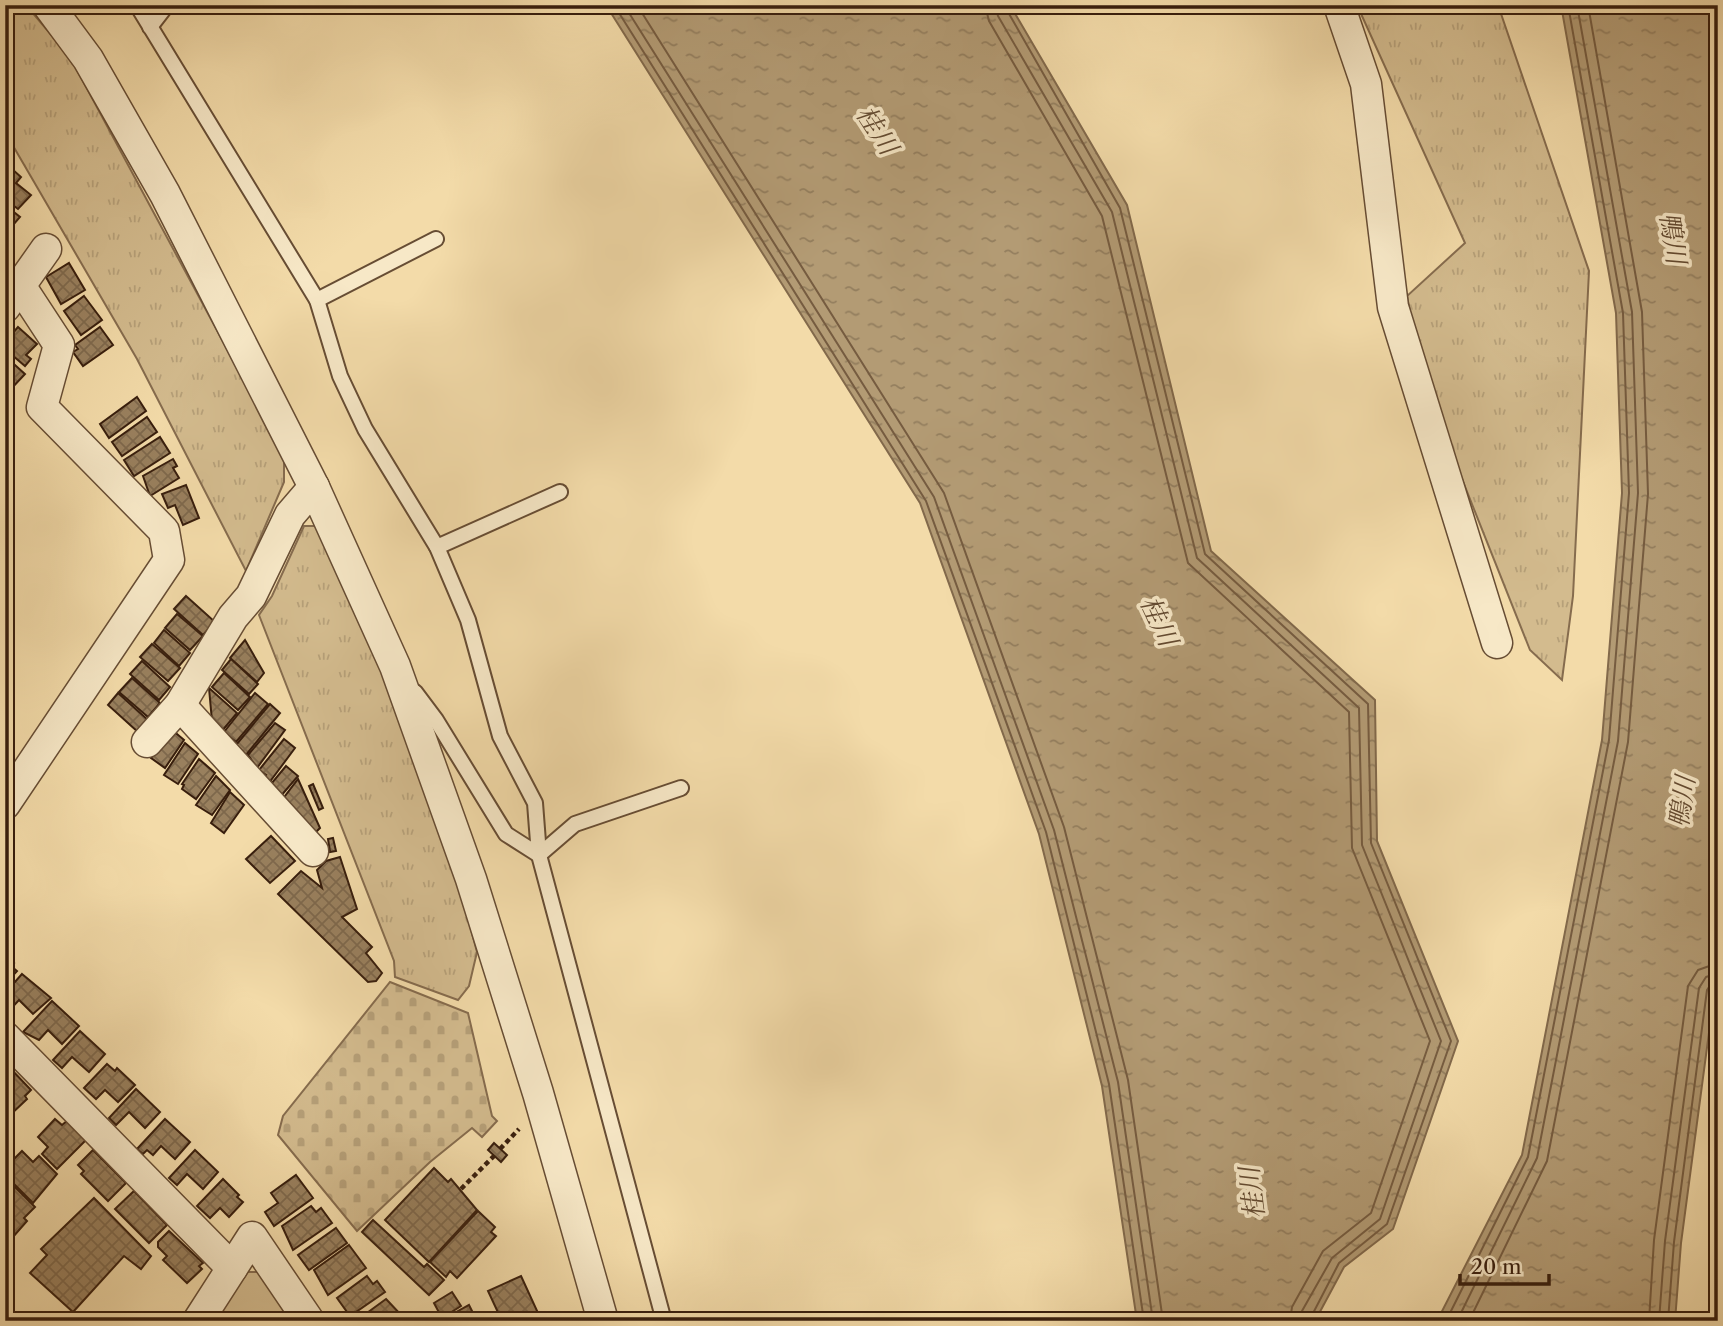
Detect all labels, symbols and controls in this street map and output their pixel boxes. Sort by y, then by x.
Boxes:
water label: 桂川 [849,99,906,163]
water label: 鴨川 [1653,210,1693,269]
water label: 桂川 [1134,591,1186,654]
water label: 鴨川 [1663,771,1702,830]
water label: 桂川 [1233,1162,1271,1221]
scale bar [1460,1242,1550,1286]
text: 20 m [1471,1254,1522,1279]

